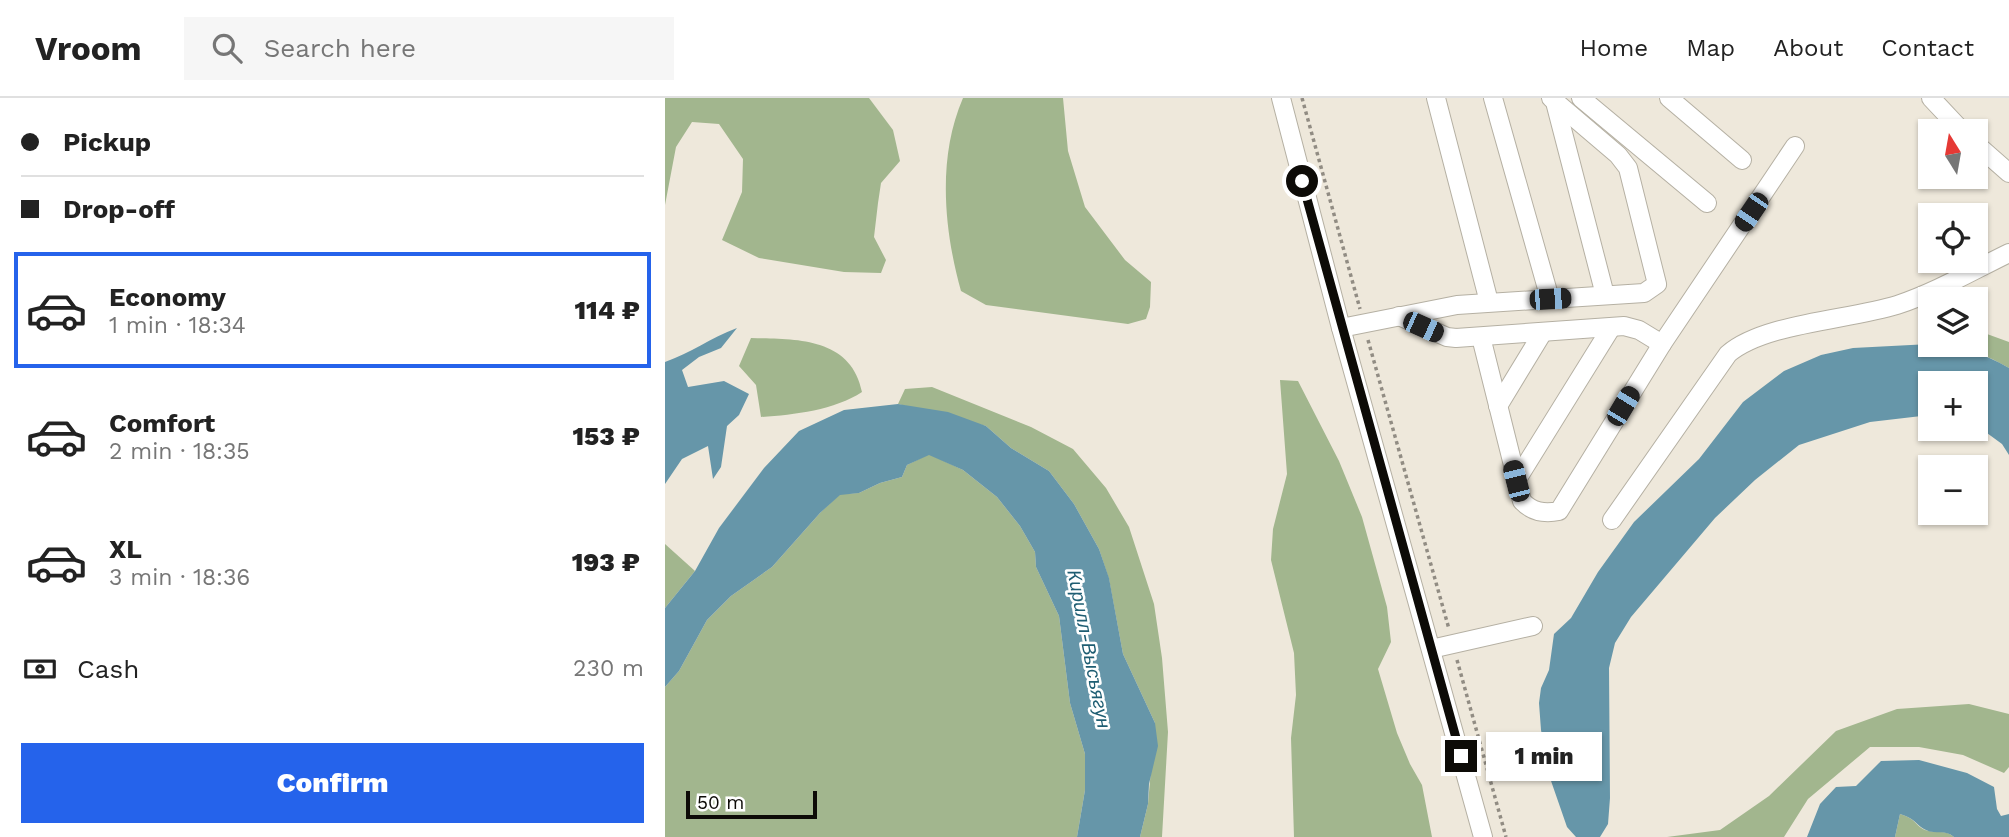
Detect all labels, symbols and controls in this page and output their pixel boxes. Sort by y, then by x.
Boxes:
search box [184,17,674,80]
text: Vroom [35,29,142,68]
icon: search [208,29,246,67]
text: Search here [264,33,416,63]
text: Home [1580,34,1648,62]
text: Map [1686,34,1735,62]
text: About [1773,34,1843,62]
text: Contact [1881,34,1974,62]
north arrow [1918,119,1988,189]
map controls [1918,119,1988,525]
text: Pickup [63,127,151,157]
route start [1286,165,1318,197]
car [1731,189,1772,235]
text: Drop-off [63,194,175,224]
button: locate [1918,203,1988,273]
icon: car [25,279,88,342]
text: Economy [109,282,226,312]
car [1529,287,1572,311]
button: layers [1918,287,1988,357]
text: 114 ₽ [574,295,640,325]
car [1400,309,1447,345]
text: 1 min · 18:34 [109,312,246,339]
button: + [1918,371,1988,441]
car [1604,383,1643,429]
icon: car [25,405,88,468]
text: Comfort [109,408,215,438]
text: 153 ₽ [573,421,640,451]
text: 2 min · 18:35 [109,438,250,465]
button: − [1918,455,1988,525]
car [1501,458,1532,504]
icon: car [25,531,88,594]
text: XL [109,534,142,564]
text: 193 ₽ [572,547,640,577]
text: 3 min · 18:36 [109,564,250,591]
water label: Кирилл-Высъягун [1062,568,1116,731]
icon: cash [21,650,59,688]
text: Cash [77,654,139,684]
text: 230 m [573,655,644,682]
callout: 1 min [1485,732,1601,780]
route end [1445,740,1477,772]
button: Confirm [21,743,644,823]
text: 1 min [1514,743,1574,770]
scale bar [686,788,817,820]
text: 50 m [697,791,744,814]

